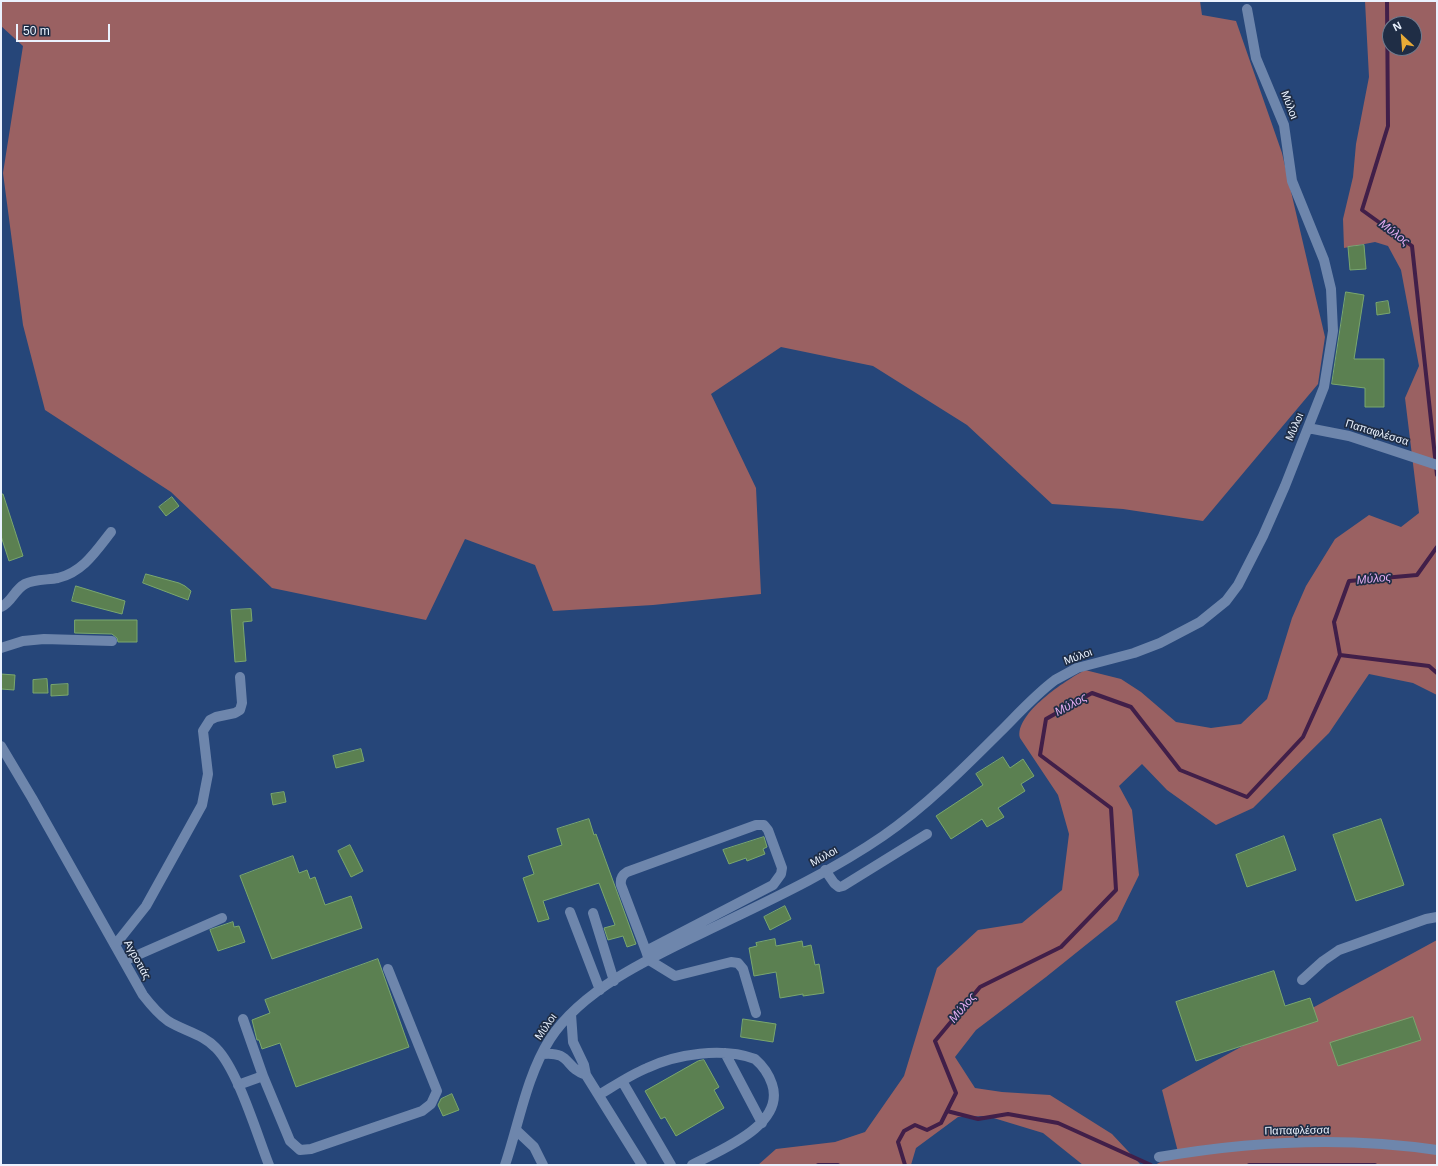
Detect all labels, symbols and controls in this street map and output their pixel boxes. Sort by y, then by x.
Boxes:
scale bar [18,16,112,42]
north arrow [1382,16,1422,56]
text: N [1391,19,1403,33]
text: 50 m [23,24,50,38]
street label: Μύλοι [1278,89,1300,121]
water label: Μύλος [1376,217,1412,249]
street label: Μύλοι [1283,411,1307,443]
street label: Παπαφλέσσα [1344,417,1410,449]
water label: Μύλος [1356,570,1392,588]
street label: Μύλοι [1062,646,1094,668]
water label: Μύλος [1052,690,1090,720]
street label: Μύλοι [808,844,840,870]
street label: Αγροτιάς [121,938,153,982]
water label: Μύλος [946,990,980,1026]
street label: Μύλοι [532,1011,560,1043]
street label: Παπαφλέσσα [1264,1124,1330,1138]

